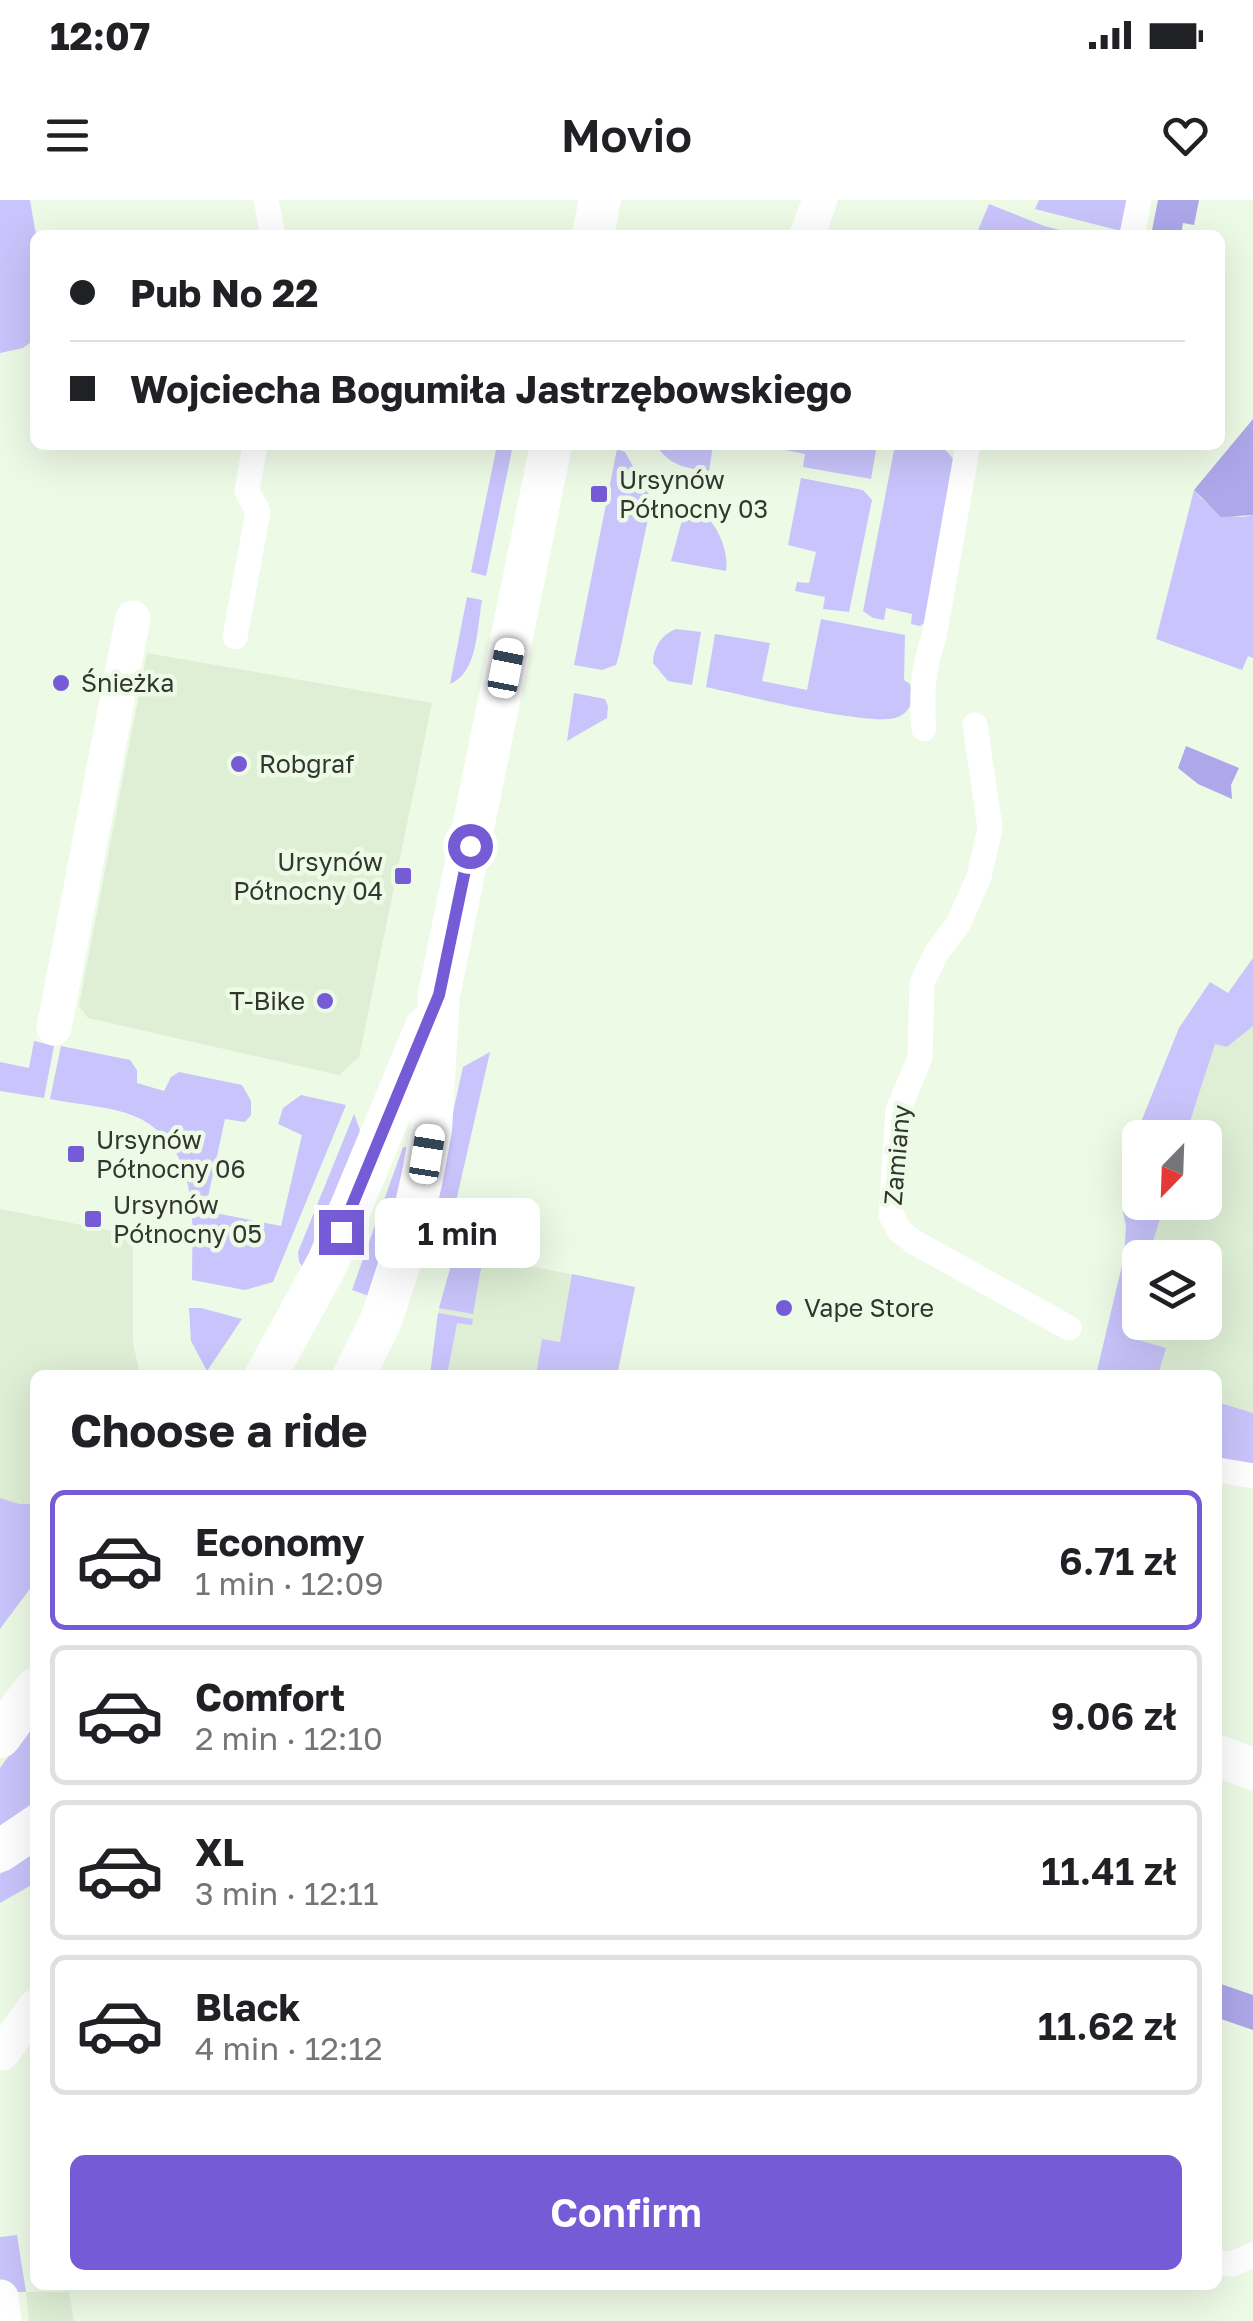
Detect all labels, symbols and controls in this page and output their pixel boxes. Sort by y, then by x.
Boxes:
text: 12:07 [50,13,150,58]
icon: menu [40,108,95,163]
text: Movio [561,108,692,162]
icon: heart [1158,108,1213,163]
text: Pub No 22 [130,270,318,315]
text: Wojciecha Bogumiła Jastrzębowskiego [130,366,852,411]
place label: Ursynów Północny 03 [619,464,768,524]
marker: Ursynów Północny 03 [588,483,610,505]
car [486,636,526,700]
place label: Śnieżka [81,667,174,698]
marker: Śnieżka [50,672,72,694]
place label: Robgraf [259,748,354,779]
marker: Robgraf [228,753,250,775]
route start [448,824,493,869]
place label: Ursynów Północny 04 [233,846,383,906]
marker: Ursynów Północny 04 [392,865,414,887]
place label: T-Bike [229,985,305,1016]
marker: T-Bike [314,990,336,1012]
street label: Zamiany [877,1103,916,1207]
north arrow [1122,1120,1222,1220]
map controls [1122,1120,1222,1340]
car [407,1122,447,1186]
place label: Ursynów Północny 06 [96,1124,246,1184]
marker: Ursynów Północny 06 [65,1143,87,1165]
place label: Ursynów Północny 05 [113,1189,262,1249]
callout: 1 min [376,1197,541,1267]
marker: Ursynów Północny 05 [82,1208,104,1230]
route end [319,1210,364,1255]
text: 1 min [417,1214,498,1252]
button: layers [1122,1240,1222,1340]
place label: Vape Store [804,1292,934,1323]
marker: Vape Store [773,1297,795,1319]
text: Choose a ride [70,1403,368,1457]
icon: car [75,1515,165,1605]
text: Economy [195,1519,364,1564]
text: 6.71 zł [1059,1538,1177,1583]
text: 1 min · 12:09 [195,1564,384,1602]
icon: car [75,1670,165,1760]
text: Comfort [195,1674,345,1719]
text: 9.06 zł [1051,1693,1177,1738]
text: 2 min · 12:10 [195,1719,383,1757]
icon: car [75,1825,165,1915]
text: XL [195,1829,244,1874]
text: 11.41 zł [1041,1848,1177,1893]
text: 3 min · 12:11 [195,1874,379,1912]
icon: car [75,1980,165,2070]
text: Black [195,1984,300,2029]
text: 11.62 zł [1038,2003,1177,2048]
text: 4 min · 12:12 [195,2029,382,2067]
button: Confirm [70,2155,1182,2270]

